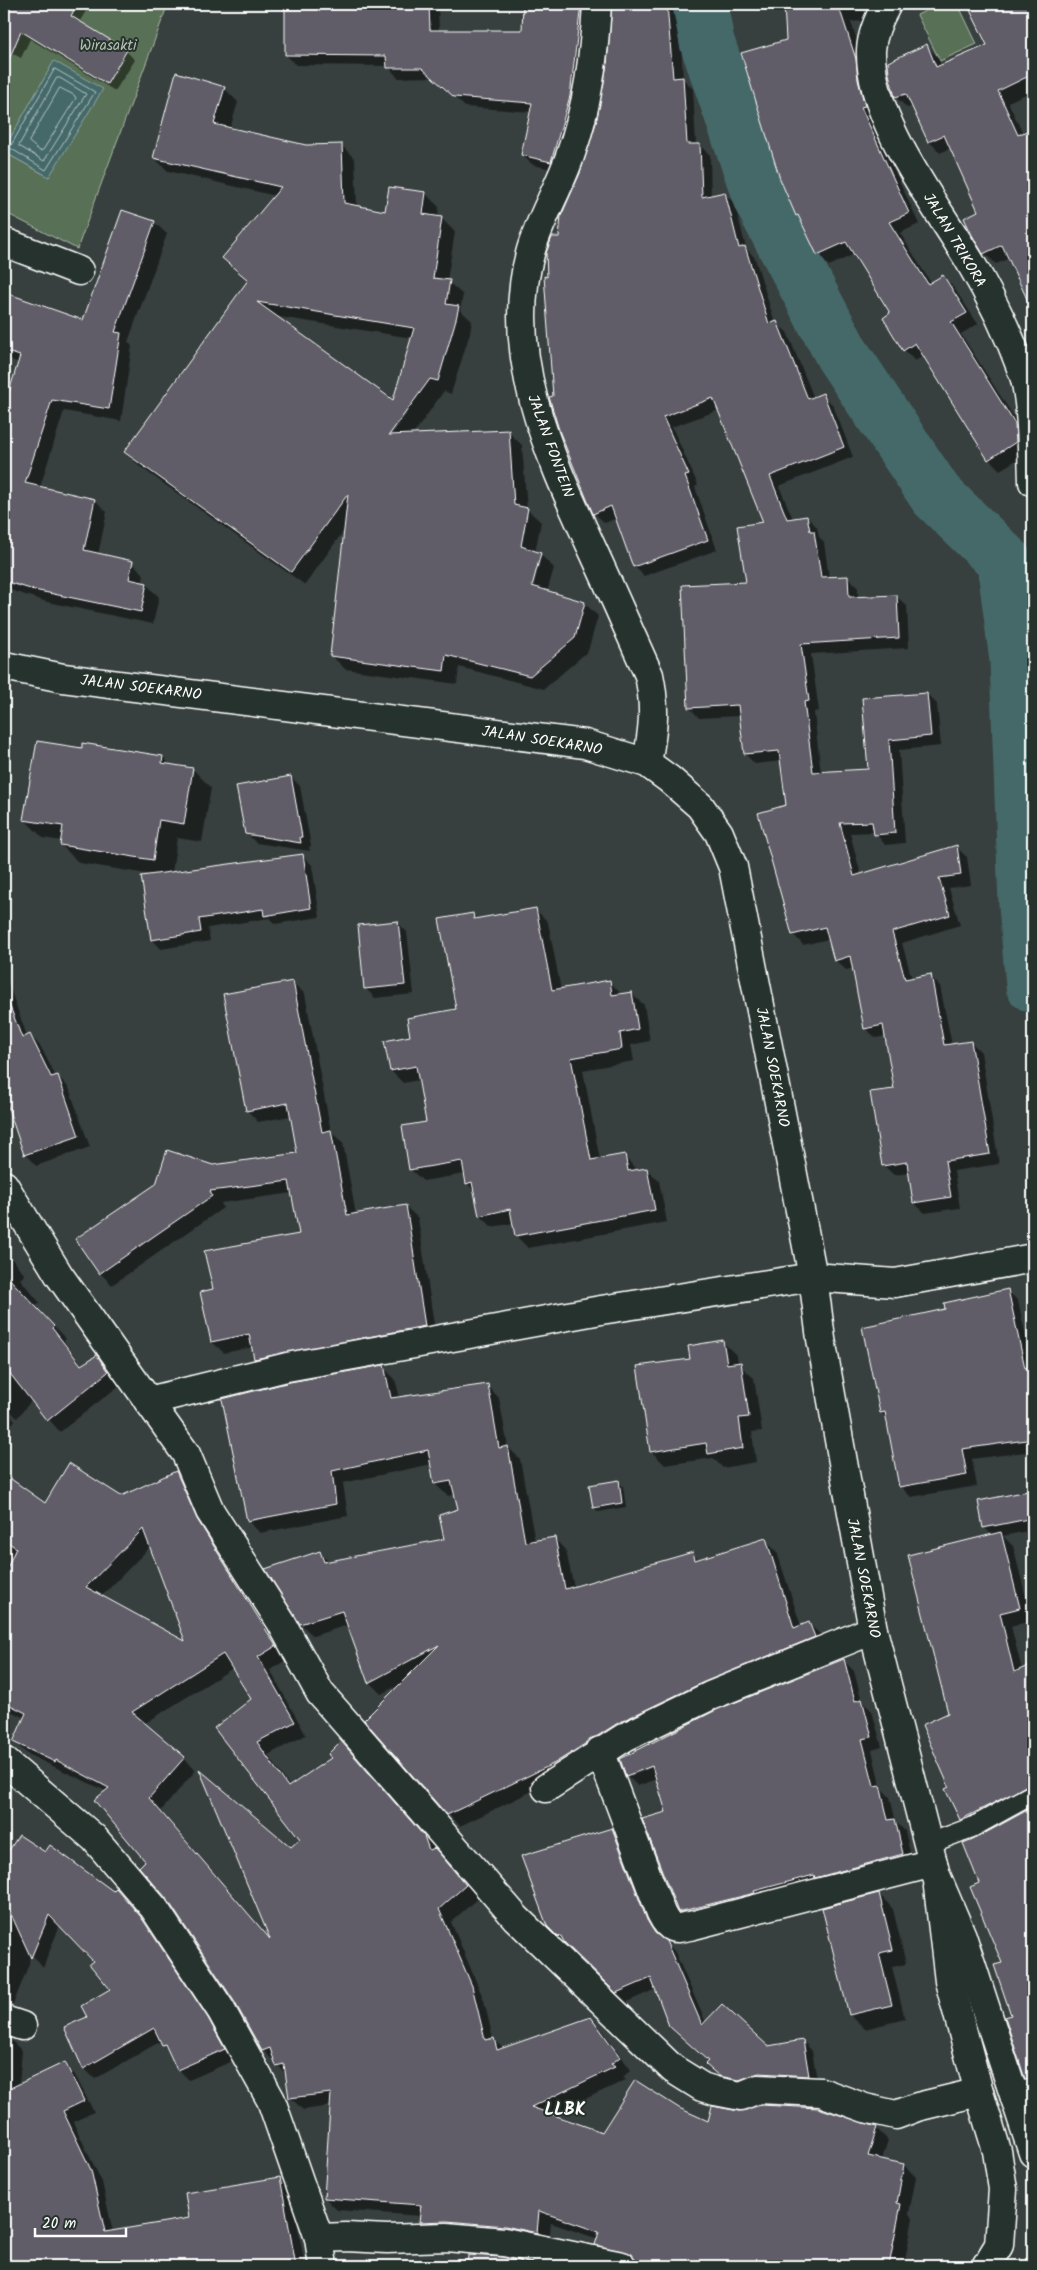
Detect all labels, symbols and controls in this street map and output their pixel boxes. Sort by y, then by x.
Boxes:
park label: Wirasakti [79,34,138,58]
street label: JALAN TRIKORA [916,188,992,293]
street label: JALAN FONTEIN [520,391,580,501]
street label: JALAN SOEKARNO [79,669,203,707]
street label: JALAN SOEKARNO [480,720,604,762]
street label: JALAN SOEKARNO [749,1005,795,1129]
street label: JALAN SOEKARNO [840,1516,886,1640]
district label: LLBK [544,2096,586,2125]
scale bar [35,2205,126,2237]
text: 20 m [42,2212,76,2236]

